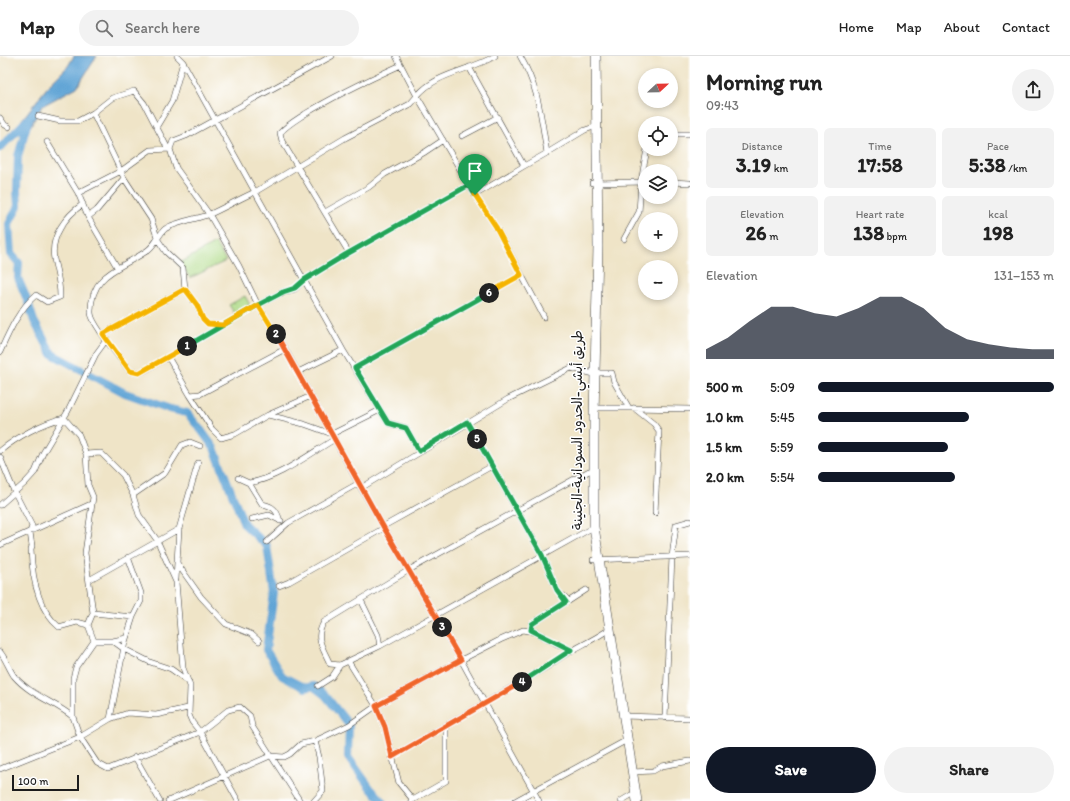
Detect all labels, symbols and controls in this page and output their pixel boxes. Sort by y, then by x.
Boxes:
search box [79,10,359,46]
text: Map [20,16,55,39]
icon: search [93,17,115,39]
text: Search here [125,19,200,37]
text: Home [839,19,874,36]
text: Map [896,19,922,36]
text: About [944,19,980,36]
text: Contact [1002,19,1050,36]
north arrow [638,68,678,108]
map controls [638,68,678,300]
text: Morning run [706,69,822,96]
button: share [1012,69,1054,111]
text: 09:43 [706,98,739,113]
button: locate [638,116,678,156]
text: Distance [741,140,783,153]
text: Time [868,140,892,153]
text: Pace [987,140,1009,153]
text: 3.19 [736,153,771,177]
text: 17:58 [857,153,903,177]
text: 5:38 [969,153,1006,177]
pin [458,154,492,195]
icon: arrive [464,160,486,182]
text: km [771,162,788,175]
text: /km [1006,162,1027,175]
button: layers [638,164,678,204]
text: Elevation [740,208,784,221]
text: Heart rate [856,208,904,221]
text: kcal [988,208,1008,221]
button: + [638,212,678,252]
text: 26 [746,221,767,245]
text: 138 [853,221,884,245]
text: 198 [983,221,1013,245]
text: m [767,230,778,243]
text: bpm [884,230,907,243]
button: − [638,260,678,300]
text: Elevation [706,268,758,283]
text: 131–153 m [994,268,1054,283]
pin: 6 [479,283,499,303]
text: 6 [486,286,492,299]
pin: 2 [266,324,286,344]
text: 2 [273,327,279,340]
street label: طريق أبشي-الحدود السودانية-الجنينة [569,330,590,530]
pin: 1 [177,336,197,356]
text: 1 [184,339,190,352]
text: 500 m [706,380,743,395]
text: 5:09 [770,380,795,395]
text: 1.0 km [706,410,743,425]
text: 5:45 [770,410,795,425]
pin: 5 [467,429,487,449]
text: 5 [474,432,480,445]
text: 1.5 km [706,440,742,455]
text: 5:59 [770,440,794,455]
text: 2.0 km [706,470,744,485]
text: 5:54 [770,470,795,485]
pin: 3 [432,617,452,637]
text: 3 [439,620,445,633]
pin: 4 [512,672,532,692]
text: 4 [519,675,525,688]
button: Save [706,747,876,793]
button: Share [884,747,1054,793]
scale bar [12,773,79,792]
text: 100 m [18,775,48,788]

